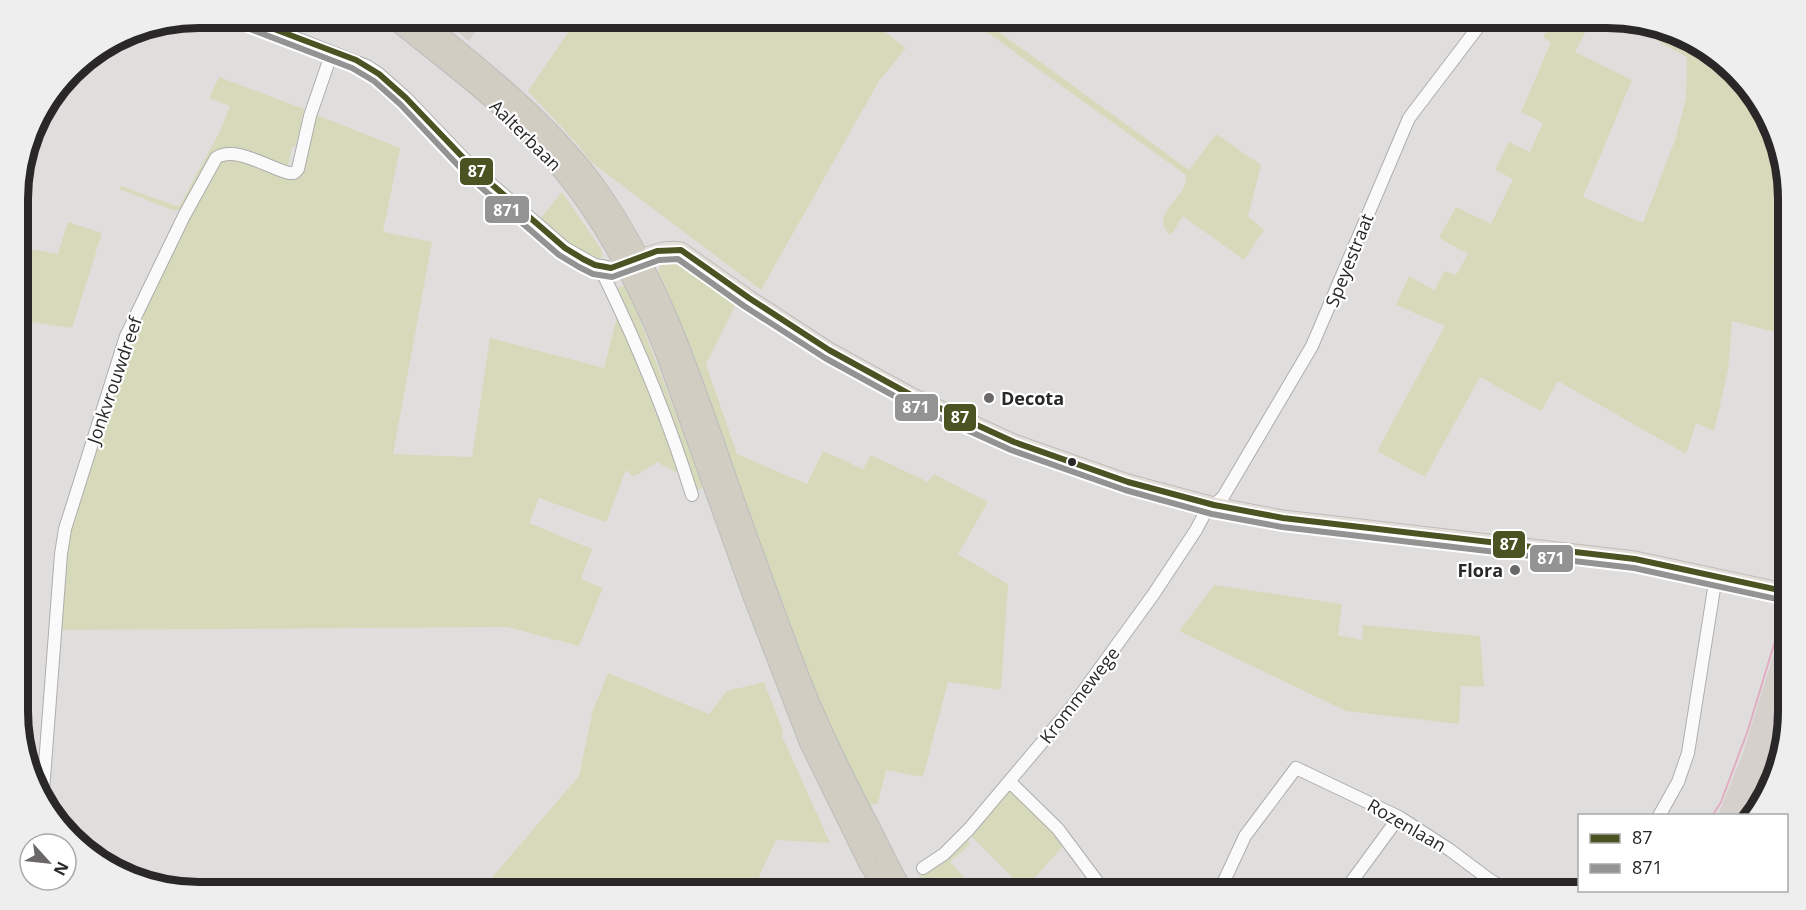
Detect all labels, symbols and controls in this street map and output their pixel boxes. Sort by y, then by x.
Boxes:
street label: Aalterbaan [485,94,567,176]
line badge: 87 [459,157,494,186]
text: 87 [468,160,486,182]
line badge: 871 [484,195,530,224]
text: 871 [493,199,521,221]
street label: Speyestraat [1319,210,1379,310]
street label: Jonkvrouwdreef [80,312,147,449]
place label: Decota [1001,386,1064,410]
marker: Decota [982,391,996,405]
line badge: 871 [894,393,939,422]
text: 871 [902,396,930,418]
line badge: 87 [943,403,977,432]
text: 87 [951,406,969,428]
unlabelled marker [1066,456,1078,468]
line badge: 87 [1492,530,1526,559]
text: 87 [1500,533,1518,555]
line badge: 871 [1529,544,1574,573]
text: 871 [1537,547,1565,569]
place label: Flora [1457,558,1503,582]
marker: Flora [1508,563,1522,577]
street label: Krommewege [1034,642,1124,748]
street label: Rozenlaan [1363,793,1451,857]
legend [1578,814,1788,892]
text: 87 [1632,825,1653,849]
north arrow [18,832,78,892]
text: 871 [1632,855,1663,879]
text: N [49,858,74,880]

